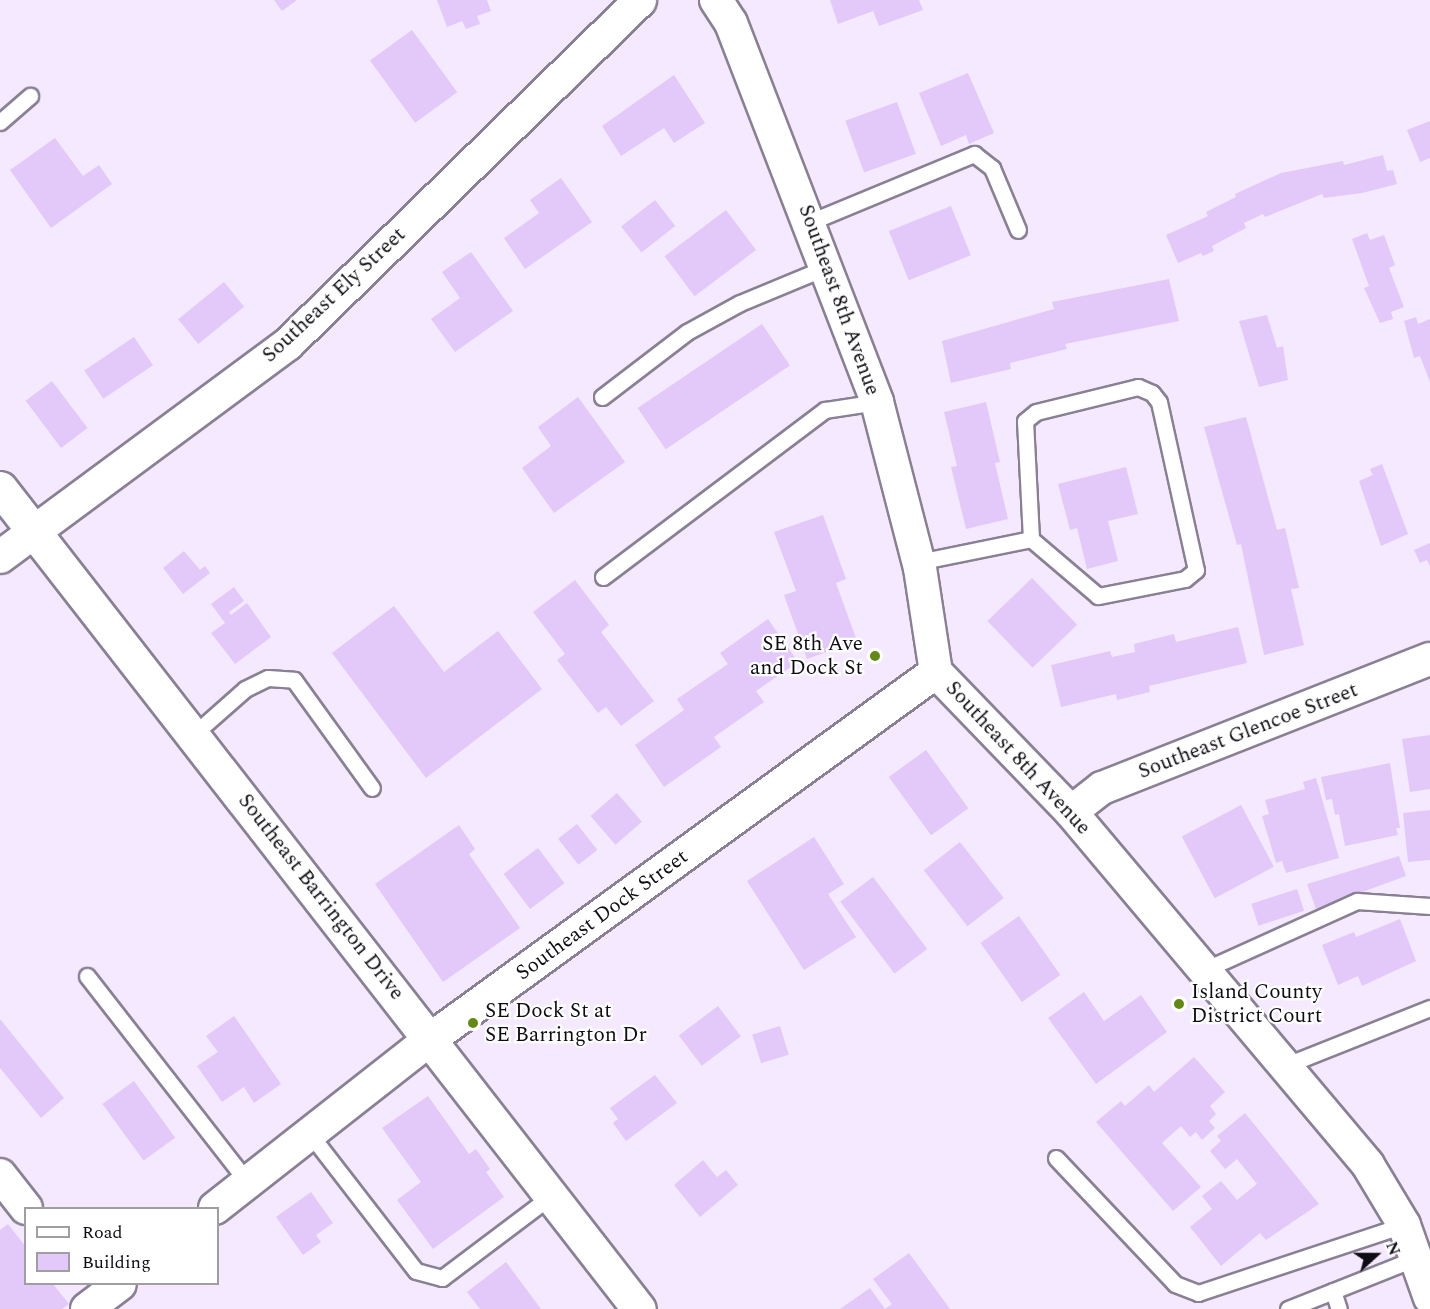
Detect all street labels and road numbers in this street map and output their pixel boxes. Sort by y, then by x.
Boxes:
street label: Southeast 8th Avenue [793,201,885,399]
street label: Southeast Ely Street [257,222,411,368]
street label: Southeast 8th Avenue [940,676,1096,840]
street label: Southeast Glencoe Street [1135,677,1361,785]
street label: Southeast Barrington Drive [233,789,409,1005]
street label: Southeast Dock Street [511,844,693,986]

